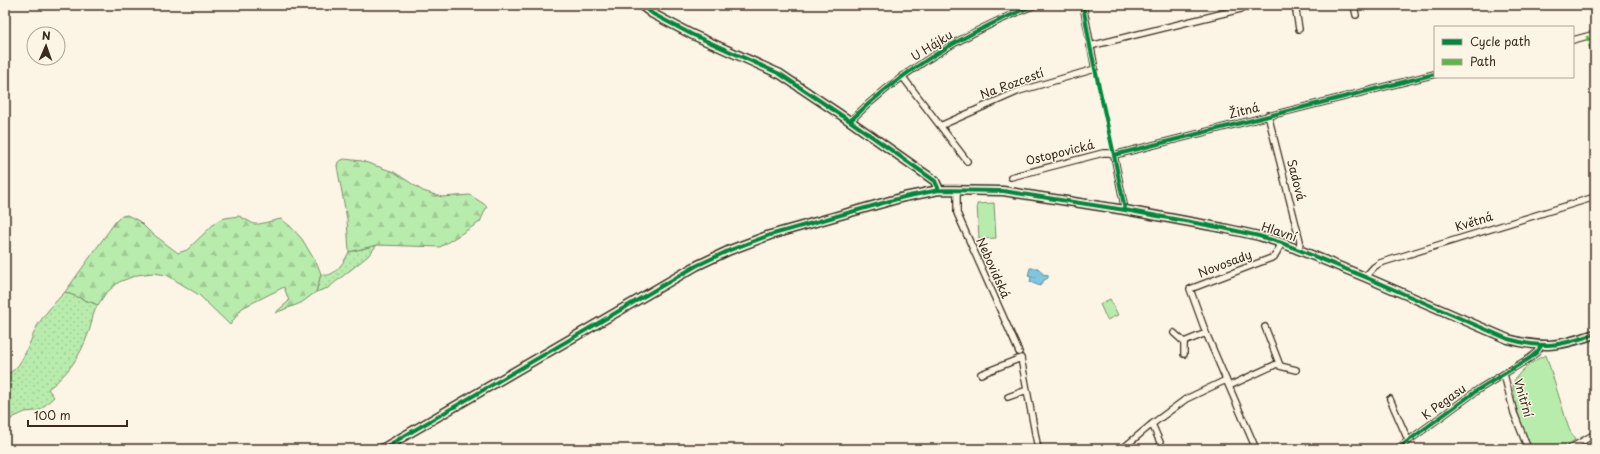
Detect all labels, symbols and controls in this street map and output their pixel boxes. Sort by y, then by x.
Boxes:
street label: U Hájku [907,25,956,65]
north arrow [26,26,66,66]
legend [1434,26,1574,78]
text: N [42,27,51,44]
text: Cycle path [1470,32,1531,50]
text: Path [1470,52,1496,70]
street label: Na Rozcestí [977,63,1046,103]
street label: Žitná [1227,97,1261,122]
street label: Ostopovická [1024,135,1096,169]
street label: Sadová [1283,157,1311,203]
street label: Květná [1453,207,1495,235]
street label: Hlavní [1259,217,1300,245]
street label: Nebovidská [972,234,1016,301]
street label: Novosady [1195,245,1254,282]
street label: Vnitřní [1510,376,1538,419]
street label: K Pegasu [1418,379,1469,423]
scale bar [28,402,127,428]
text: 100 m [34,406,71,424]

